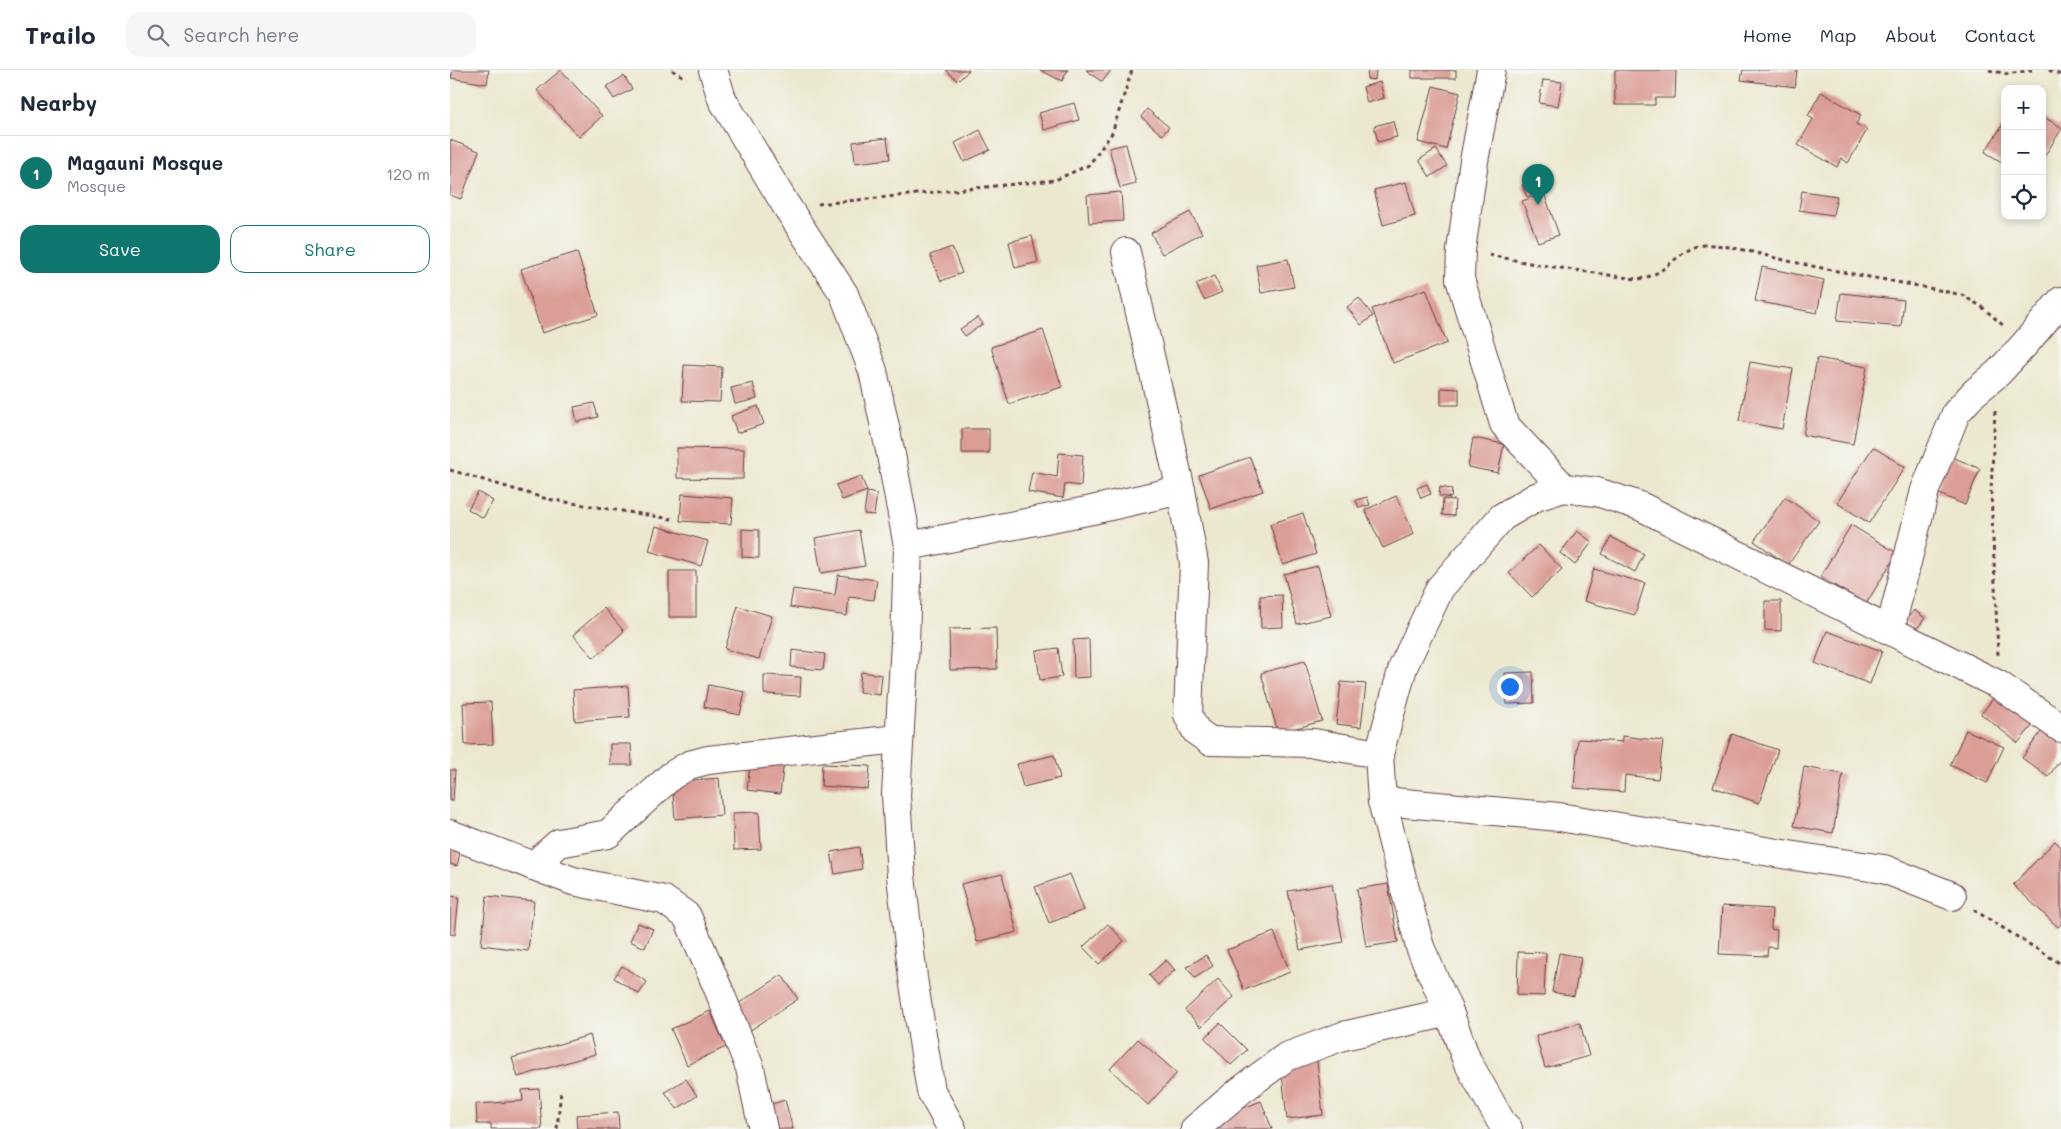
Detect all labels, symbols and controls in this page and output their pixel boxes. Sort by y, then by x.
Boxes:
search box [126,12,476,57]
text: Trailo [25,19,96,50]
icon: search [144,21,172,49]
text: Search here [184,22,299,47]
text: Home [1743,23,1792,47]
text: Map [1820,23,1856,47]
text: About [1884,23,1937,47]
text: Contact [1965,23,2036,47]
map controls [2001,85,2046,220]
button: + [2001,85,2046,130]
text: Nearby [20,89,97,116]
button: − [2001,130,2046,175]
text: Magauni Mosque [67,150,223,175]
text: 1 [32,163,40,184]
text: 120 m [386,163,430,184]
pin: 1 [1522,164,1554,205]
text: Mosque [67,175,126,196]
button: locate [2001,175,2046,220]
button: Save [20,225,220,273]
button: Share [230,225,430,273]
your location [1497,674,1523,700]

